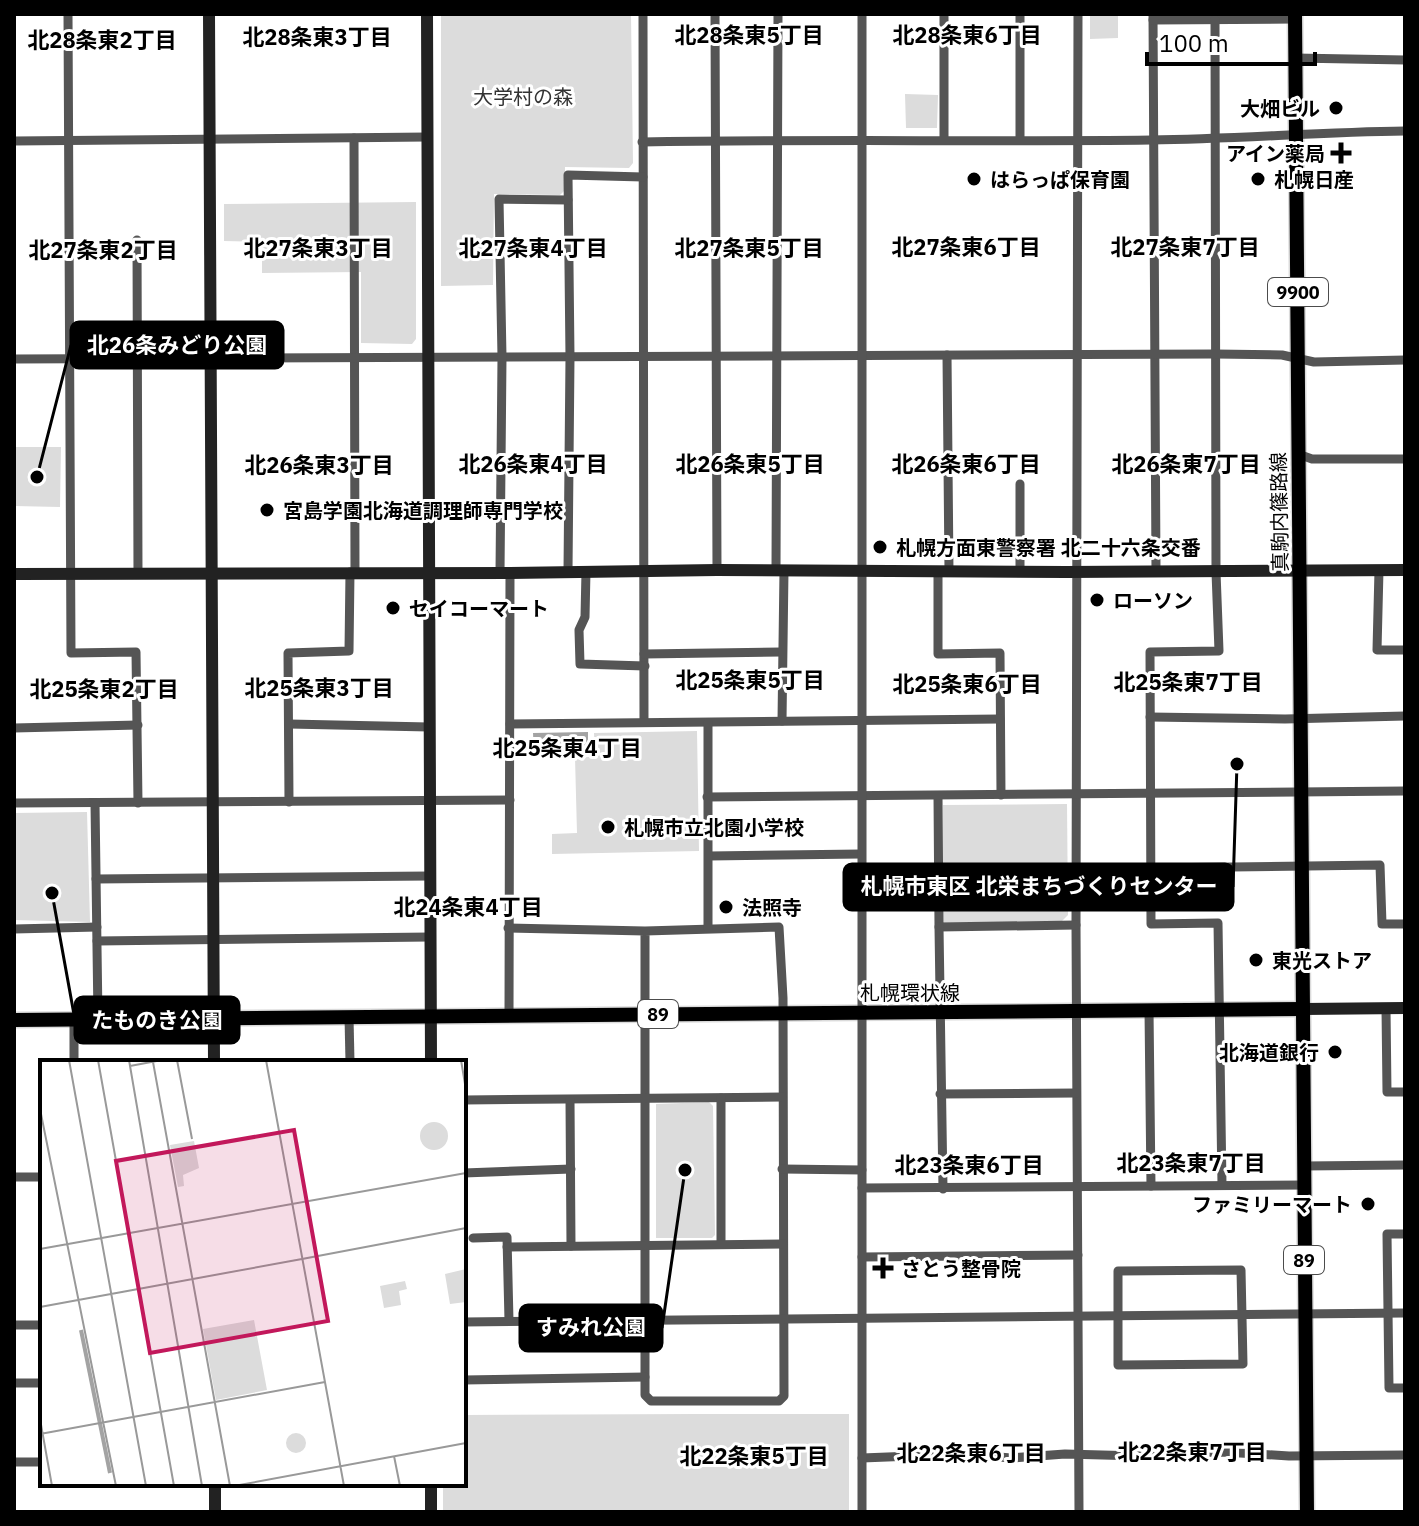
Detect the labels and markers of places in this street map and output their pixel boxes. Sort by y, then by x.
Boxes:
place label: 大畑ビル [1240,95,1320,122]
marker: 大畑ビル [1327,99,1345,117]
place label: アイン薬局 [1226,140,1325,167]
marker: アイン薬局 [1332,144,1350,162]
place label: はらっぱ保育園 [990,166,1130,193]
place label: 札幌日産 [1274,166,1354,193]
marker: はらっぱ保育園 [965,170,983,188]
marker: 札幌日産 [1249,170,1267,188]
callout: 北26条みどり公園 [71,322,283,368]
place label: 宮島学園北海道調理師専門学校 [283,497,563,524]
marker: 宮島学園北海道調理師専門学校 [258,501,276,519]
place label: 札幌方面東警察署 北二十六条交番 [896,534,1201,561]
marker: 札幌方面東警察署 北二十六条交番 [871,538,889,556]
place label: ローソン [1113,587,1193,614]
marker: ローソン [1088,591,1106,609]
place label: セイコーマート [409,595,549,622]
marker: セイコーマート [384,599,402,617]
place label: 札幌市立北園小学校 [624,814,804,841]
marker: 札幌市立北園小学校 [599,818,617,836]
callout: 札幌市東区 北栄まちづくりセンター [844,864,1233,910]
place label: 法照寺 [742,894,802,921]
marker: 法照寺 [717,898,735,916]
place label: 東光ストア [1272,947,1372,974]
marker: 東光ストア [1247,951,1265,969]
callout: たものき公園 [75,997,239,1043]
place label: 北海道銀行 [1219,1039,1319,1066]
marker: 北海道銀行 [1326,1043,1344,1061]
place label: ファミリーマート [1192,1191,1352,1218]
marker: ファミリーマート [1359,1195,1377,1213]
place label: さとう整骨院 [901,1255,1021,1282]
marker: さとう整骨院 [872,1257,894,1279]
callout: すみれ公園 [520,1305,662,1351]

